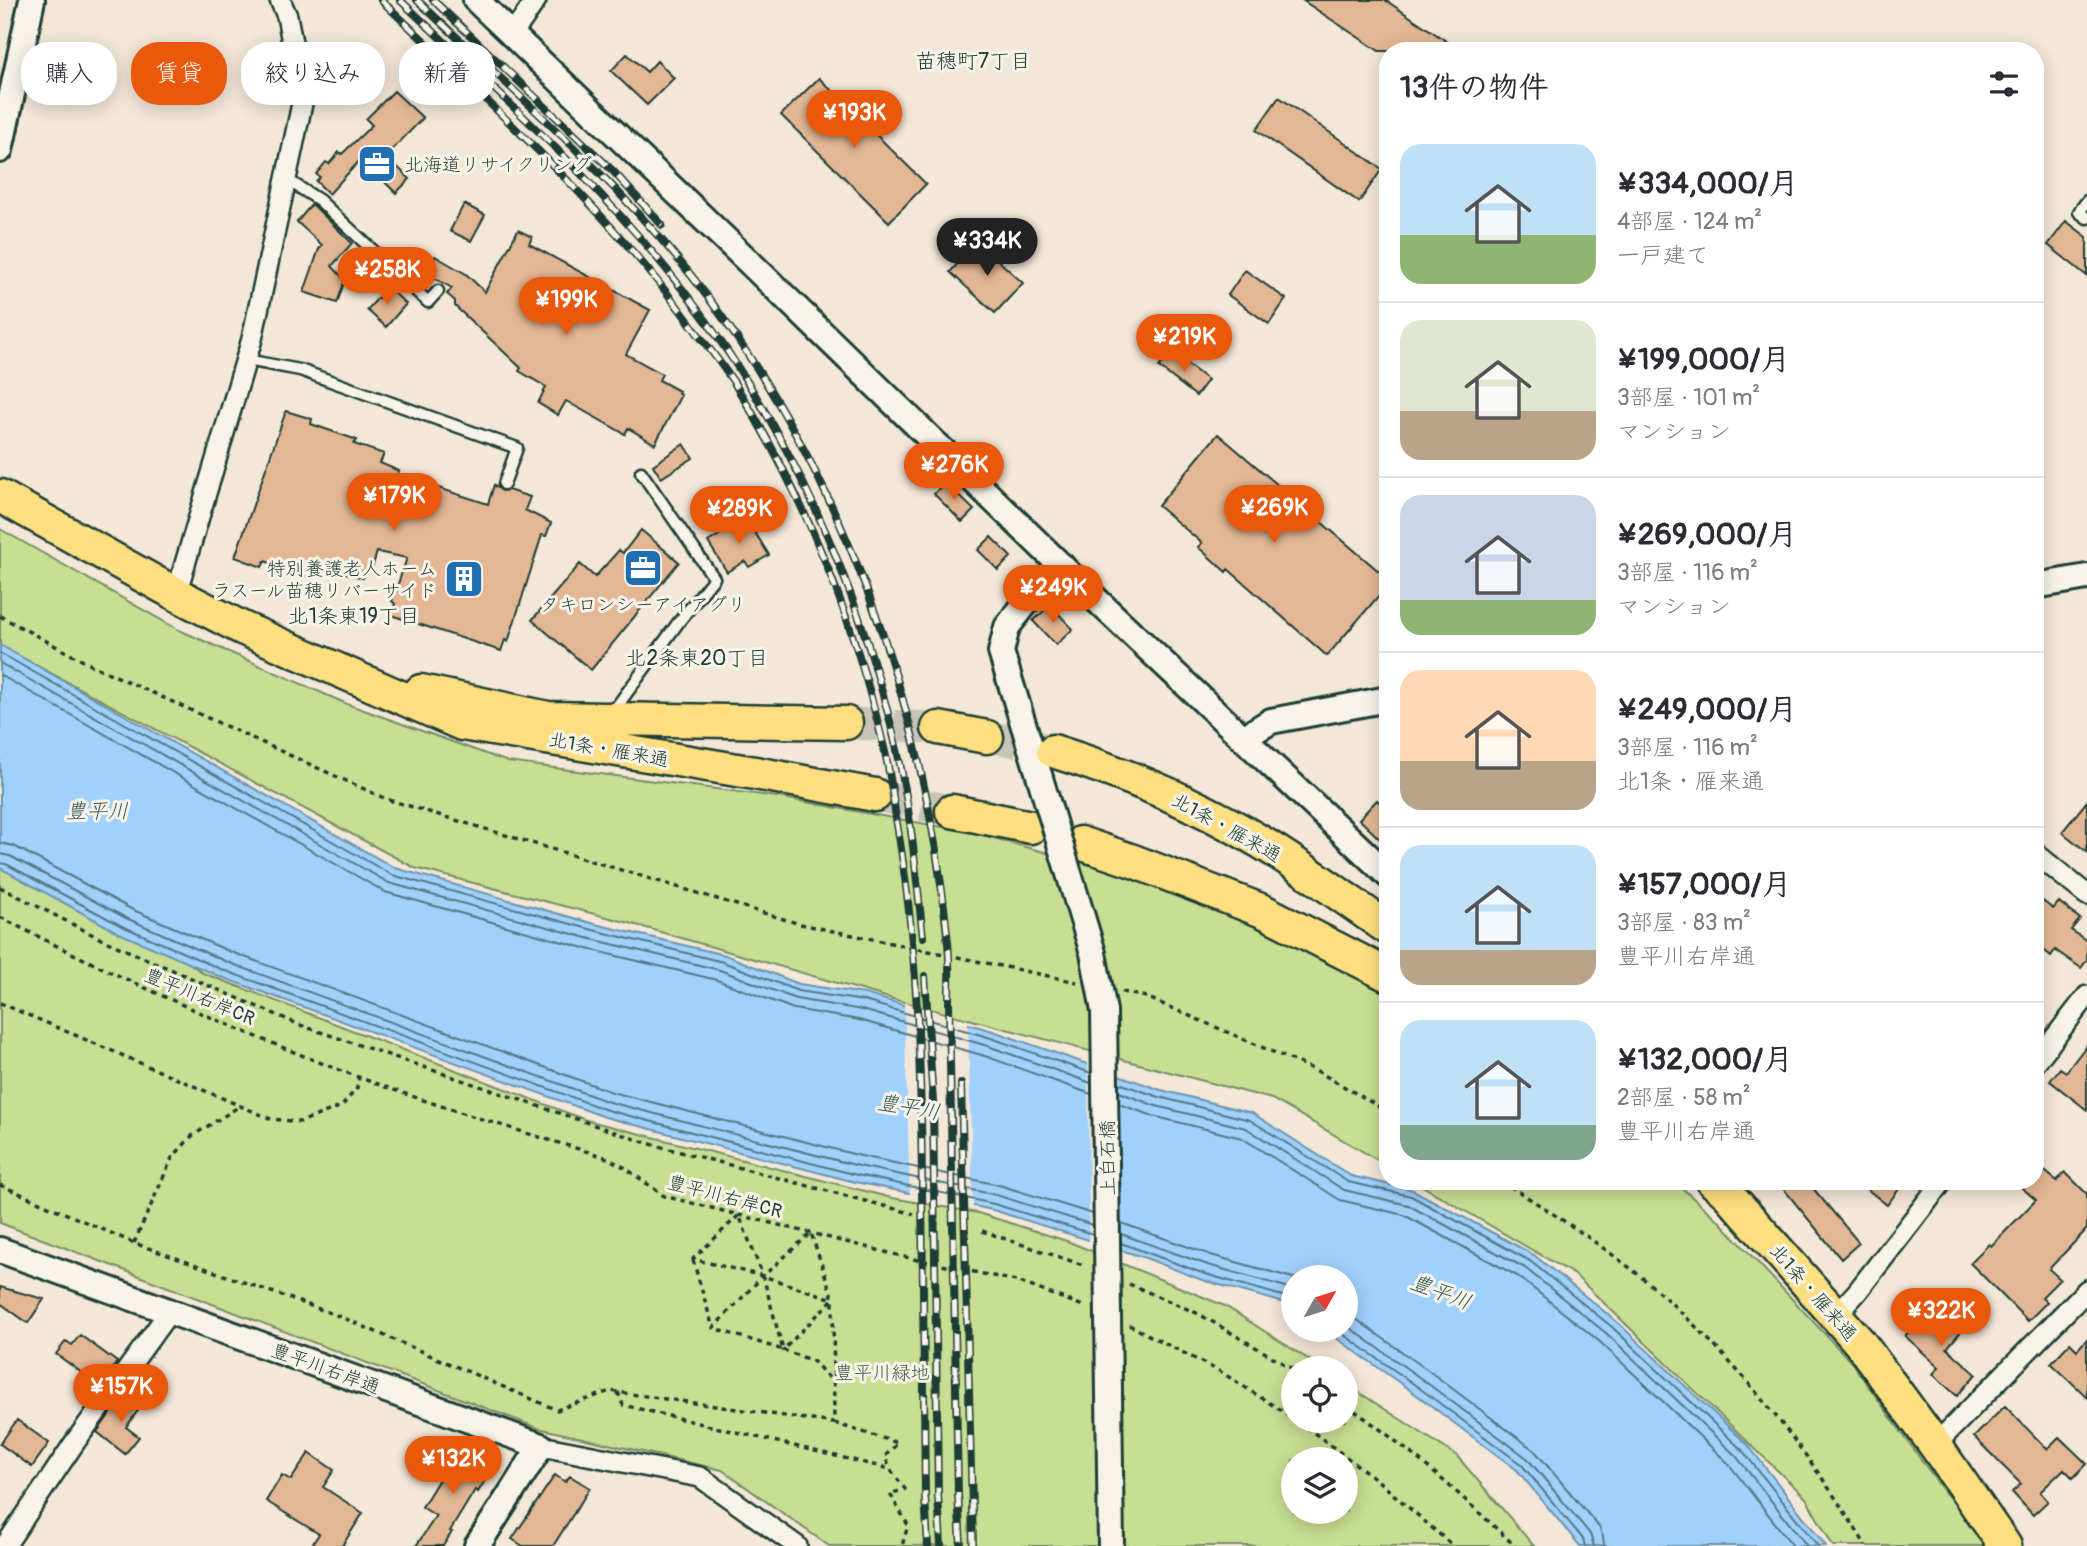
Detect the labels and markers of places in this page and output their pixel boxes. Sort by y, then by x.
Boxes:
pin: ¥193K [805,90,903,150]
office icon: 北海道リサイクリング [356,143,398,185]
place label: 北海道リサイクリング [404,153,592,177]
pin: ¥334K [938,218,1036,278]
pin: ¥258K [338,247,436,307]
pin: ¥199K [517,278,615,337]
pin: ¥219K [1135,314,1233,374]
pin: ¥276K [905,442,1003,502]
pin: ¥179K [345,474,443,533]
pin: ¥289K [690,486,788,546]
pin: ¥269K [1225,486,1323,545]
office icon: タキロンシーアイアグリ [622,547,664,589]
place label: 特別養護老人ホーム ラスール苗穂リバーサイド [212,557,437,603]
building icon: 特別養護老人ホーム ラスール苗穂リバーサイド [443,558,485,600]
pin: ¥249K [1004,566,1102,625]
place label: タキロンシーアイアグリ [540,593,746,617]
pin: ¥322K [1892,1288,1990,1348]
pin: ¥157K [72,1364,170,1424]
pin: ¥132K [404,1436,502,1496]

